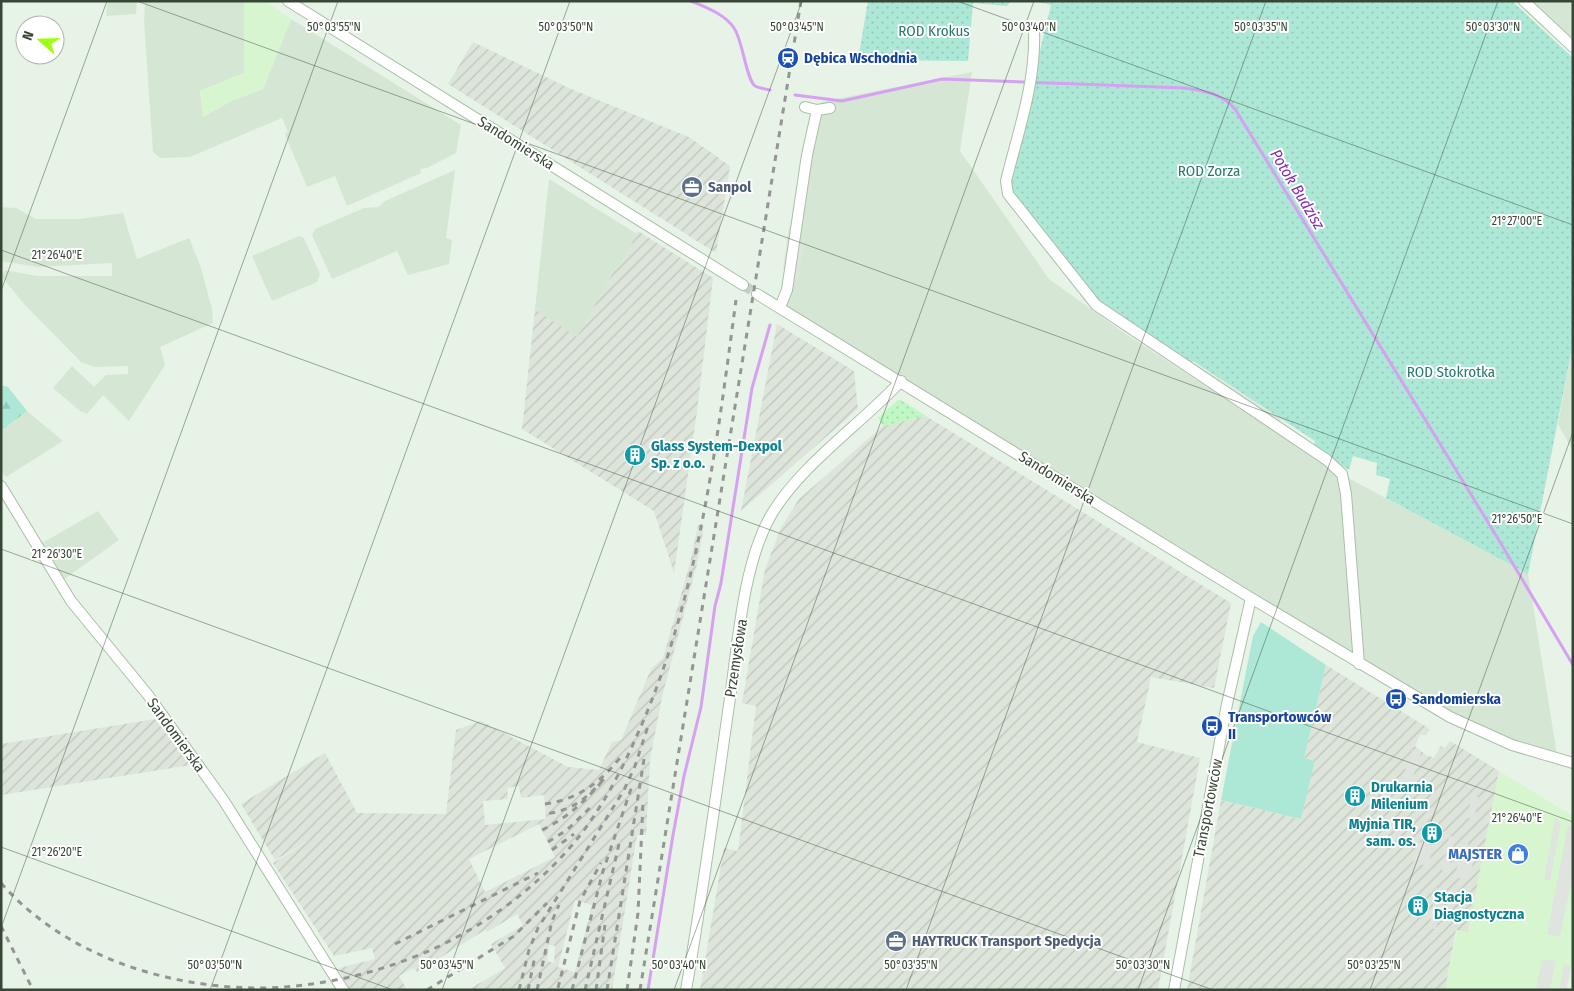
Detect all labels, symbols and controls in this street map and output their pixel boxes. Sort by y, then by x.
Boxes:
north arrow [15,15,65,65]
text: 50°03'55"N [307,20,361,34]
text: 50°03'50"N [539,20,593,34]
text: 50°03'45"N [770,20,824,34]
text: 50°03'40"N [1002,20,1056,34]
text: 50°03'35"N [1234,20,1288,34]
text: 50°03'30"N [1466,20,1520,34]
park label: ROD Krokus [898,22,970,40]
text: N [19,29,38,43]
station icon: Dębica Wschodnia [776,46,800,70]
place label: Dębica Wschodnia [804,49,918,67]
street label: Sandomierska [474,112,558,174]
water label: Potok Budzisz [1266,146,1329,233]
park label: ROD Zorza [1178,162,1240,180]
office icon: Sanpol [680,175,704,199]
place label: Sanpol [708,178,752,196]
text: 21°27'00"E [1492,214,1543,228]
text: 21°26'40"E [32,248,83,262]
park label: ROD Stokrotka [1407,363,1495,381]
place label: Glass System-Dexpol Sp. z o.o. [651,437,783,472]
building icon: Glass System-Dexpol Sp. z o.o. [623,443,647,467]
street label: Sandomierska [1015,447,1099,509]
text: 21°26'50"E [1492,512,1543,526]
text: 21°26'30"E [32,547,83,561]
street label: Przemysłowa [721,617,751,699]
bus stop icon: Sandomierska [1384,687,1408,711]
place label: Sandomierska [1412,690,1502,708]
street label: Sandomierska [143,695,209,775]
place label: Transportowców II [1228,708,1332,743]
bus stop icon: Transportowców II [1200,714,1224,738]
street label: Transportowców [1190,757,1226,859]
place label: Drukarnia Milenium [1371,778,1433,813]
building icon: Drukarnia Milenium [1343,784,1367,808]
text: 21°26'40"E [1492,811,1543,825]
place label: Myjnia TIR, sam. os. [1349,815,1417,850]
building icon: Myjnia TIR, sam. os. [1420,821,1444,845]
shop icon: MAJSTER [1506,842,1530,866]
text: 21°26'20"E [32,845,83,859]
place label: MAJSTER [1448,845,1503,863]
place label: Stacja Diagnostyczna [1434,888,1525,923]
building icon: Stacja Diagnostyczna [1406,894,1430,918]
office icon: HAYTRUCK Transport Spedycja [884,929,908,953]
place label: HAYTRUCK Transport Spedycja [912,932,1102,950]
text: 50°03'50"N [188,958,242,972]
text: 50°03'45"N [420,958,474,972]
text: 50°03'40"N [652,958,706,972]
text: 50°03'35"N [884,958,938,972]
text: 50°03'30"N [1116,958,1170,972]
text: 50°03'25"N [1347,958,1401,972]

